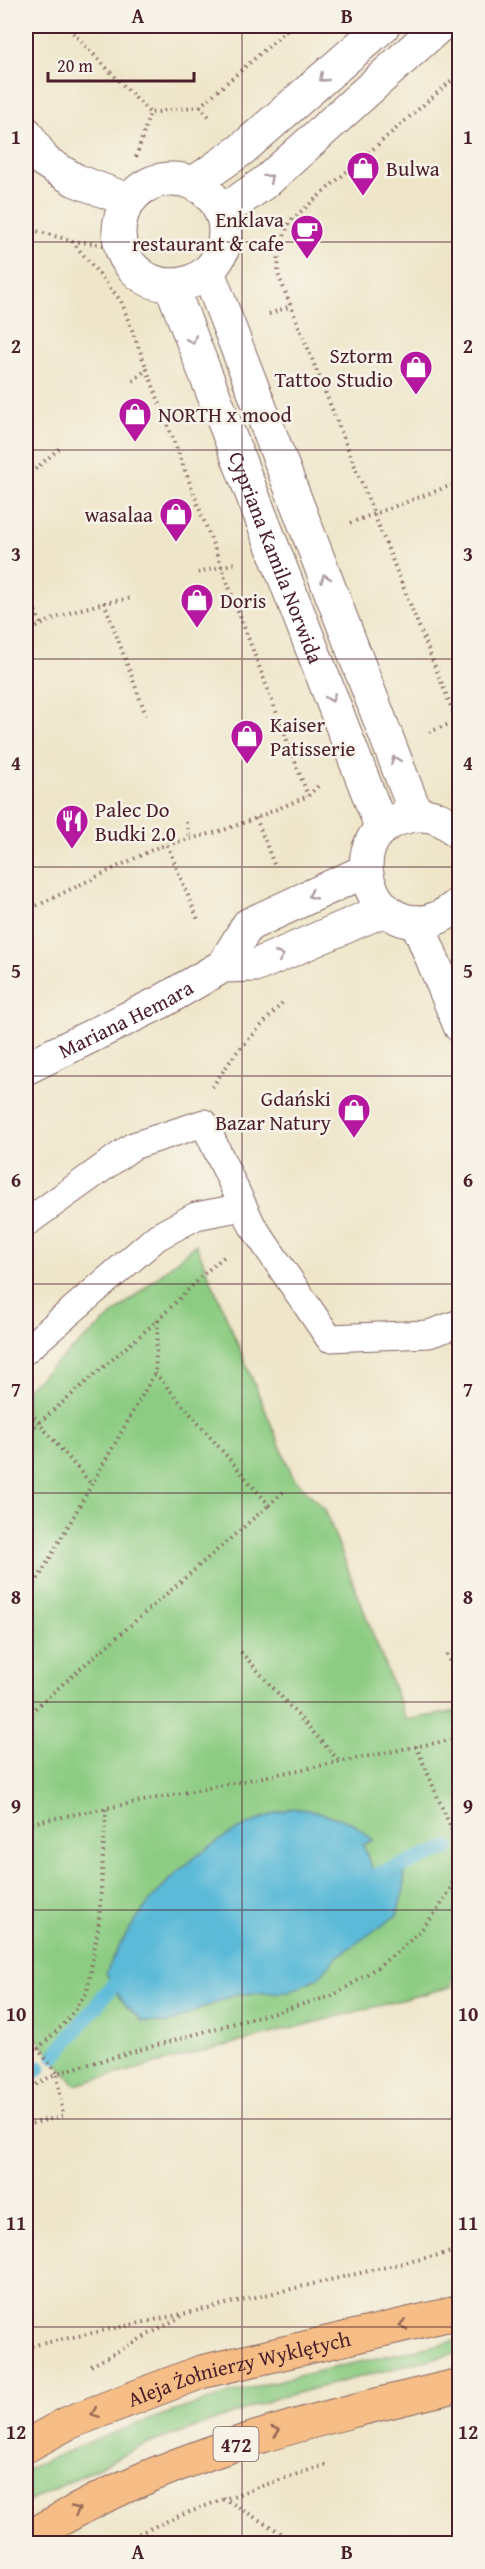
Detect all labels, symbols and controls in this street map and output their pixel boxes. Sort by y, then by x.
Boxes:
text: A [132,1,145,30]
text: B [341,1,353,30]
scale bar [48,45,194,83]
text: 20 m [57,52,93,79]
one-way arrow [319,71,330,82]
text: 1 [11,122,21,151]
text: 1 [463,122,473,151]
shop icon: Bulwa [345,150,381,197]
place label: Bulwa [386,153,440,184]
one-way arrow [262,174,273,185]
place label: Enklava restaurant & cafe [132,204,284,259]
cafe icon: Enklava restaurant & cafe [289,213,325,260]
text: 2 [11,331,21,360]
text: 2 [463,331,473,360]
one-way arrow [185,334,197,345]
place label: Sztorm Tattoo Studio [274,340,393,395]
shop icon: Sztorm Tattoo Studio [398,349,434,396]
shop icon: NORTH x mood [117,396,153,443]
place label: NORTH x mood [158,399,292,430]
street label: Cypriana Kamila Norwida [221,447,332,668]
shop icon: wasalaa [158,496,194,543]
place label: wasalaa [84,499,153,530]
text: 3 [11,539,21,568]
text: 3 [463,539,473,568]
one-way arrow [320,573,333,583]
shop icon: Doris [179,582,215,629]
place label: Doris [220,585,266,616]
one-way arrow [324,692,336,703]
place label: Kaiser Patisserie [270,709,356,764]
shop icon: Kaiser Patisserie [229,718,265,765]
text: 4 [11,748,21,777]
text: 4 [463,748,473,777]
one-way arrow [390,755,402,766]
place label: Palec Do Budki 2.0 [95,794,176,849]
restaurant icon: Palec Do Budki 2.0 [54,803,90,850]
one-way arrow [307,888,318,900]
one-way arrow [273,951,284,963]
text: 5 [11,956,21,985]
text: 5 [463,956,473,985]
street label: Mariana Hemara [53,971,199,1066]
place label: Gdański Bazar Natury [215,1083,332,1138]
shop icon: Gdański Bazar Natury [336,1092,372,1139]
text: 6 [11,1165,21,1194]
text: 6 [463,1165,473,1194]
text: 7 [11,1374,21,1403]
text: 7 [463,1374,473,1403]
text: 8 [11,1582,21,1611]
text: 8 [463,1582,473,1611]
text: 9 [11,1791,21,1820]
text: 9 [463,1791,473,1820]
text: 10 [6,1999,26,2028]
text: 10 [458,1999,478,2028]
text: 11 [6,2208,26,2237]
text: 11 [458,2208,478,2237]
one-way arrow [398,2318,408,2331]
street label: Aleja Żołnierzy Wyklętych [123,2322,354,2414]
one-way arrow [90,2406,101,2418]
text: 12 [6,2417,26,2446]
text: 12 [458,2417,478,2446]
one-way arrow [270,2426,281,2438]
road number: 472 [214,2427,258,2461]
one-way arrow [69,2505,80,2517]
text: A [132,2537,145,2566]
text: B [341,2537,353,2566]

